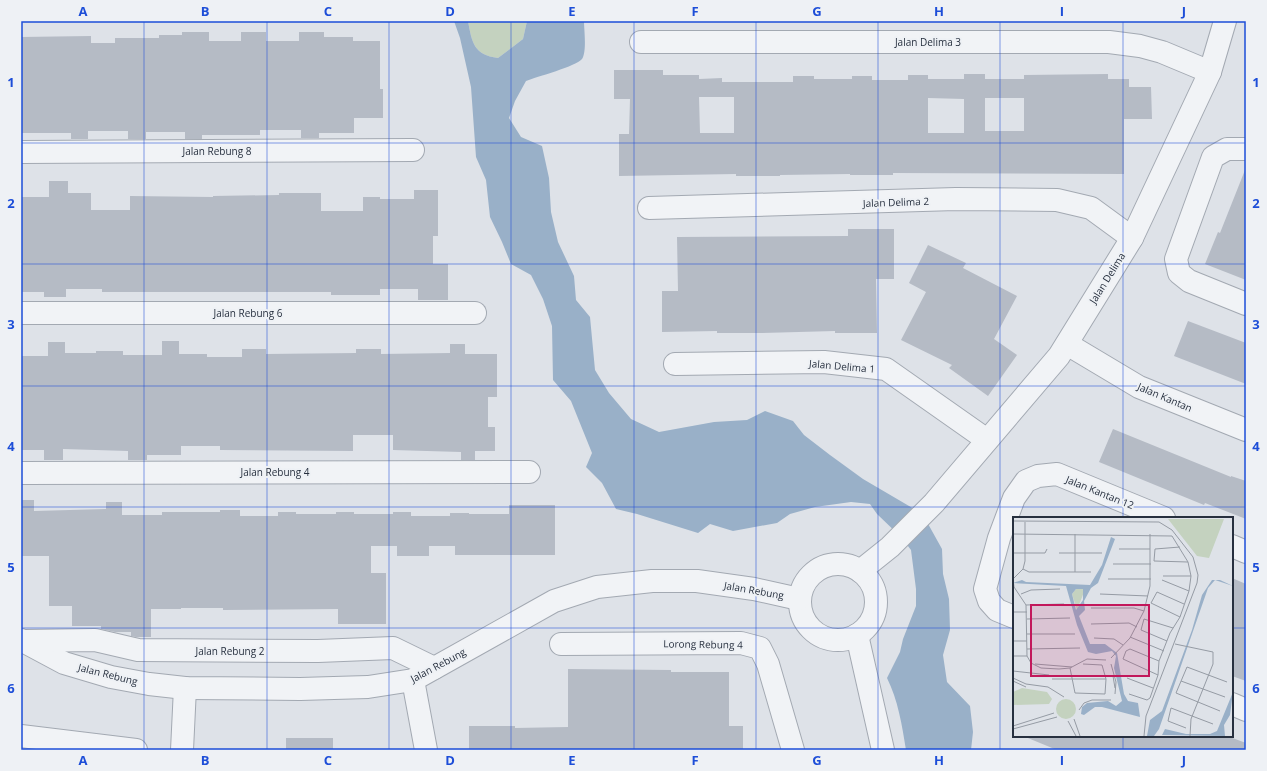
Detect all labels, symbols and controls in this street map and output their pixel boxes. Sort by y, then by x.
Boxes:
text: A [79,2,88,20]
text: B [201,2,210,20]
text: C [324,2,332,20]
text: D [445,2,455,20]
text: E [568,2,576,20]
text: F [691,2,699,20]
text: G [812,2,822,20]
text: H [934,2,944,20]
text: I [1060,2,1064,20]
text: J [1181,2,1186,20]
street label: Jalan Delima 3 [894,35,961,49]
text: 1 [7,73,15,91]
text: 1 [1252,73,1260,91]
street label: Jalan Rebung 8 [182,144,252,158]
text: 2 [7,194,15,212]
street label: Jalan Delima 2 [862,194,930,210]
text: 2 [1252,194,1260,212]
street label: Jalan Delima [1085,250,1128,307]
street label: Jalan Rebung 6 [213,306,283,320]
text: 3 [7,315,15,333]
text: 3 [1252,315,1260,333]
street label: Jalan Delima 1 [807,356,876,376]
street label: Jalan Kantan [1135,379,1194,415]
text: 4 [7,437,15,455]
text: 4 [1252,437,1260,455]
street label: Jalan Rebung 4 [240,465,310,479]
street label: Jalan Kantan 12 [1063,472,1136,512]
inset map [1013,517,1233,737]
text: 5 [7,558,15,576]
text: 5 [1252,558,1260,576]
street label: Jalan Rebung [722,578,786,602]
street label: Lorong Rebung 4 [663,636,743,652]
street label: Jalan Rebung 2 [195,644,265,658]
street label: Jalan Rebung [407,644,469,686]
street label: Jalan Rebung [76,660,140,688]
text: 6 [7,679,15,697]
text: 6 [1252,679,1260,697]
text: A [79,751,88,769]
text: B [201,751,210,769]
text: C [324,751,332,769]
text: D [445,751,455,769]
text: E [568,751,576,769]
text: F [691,751,699,769]
text: G [812,751,822,769]
text: H [934,751,944,769]
text: I [1060,751,1064,769]
text: J [1181,751,1186,769]

